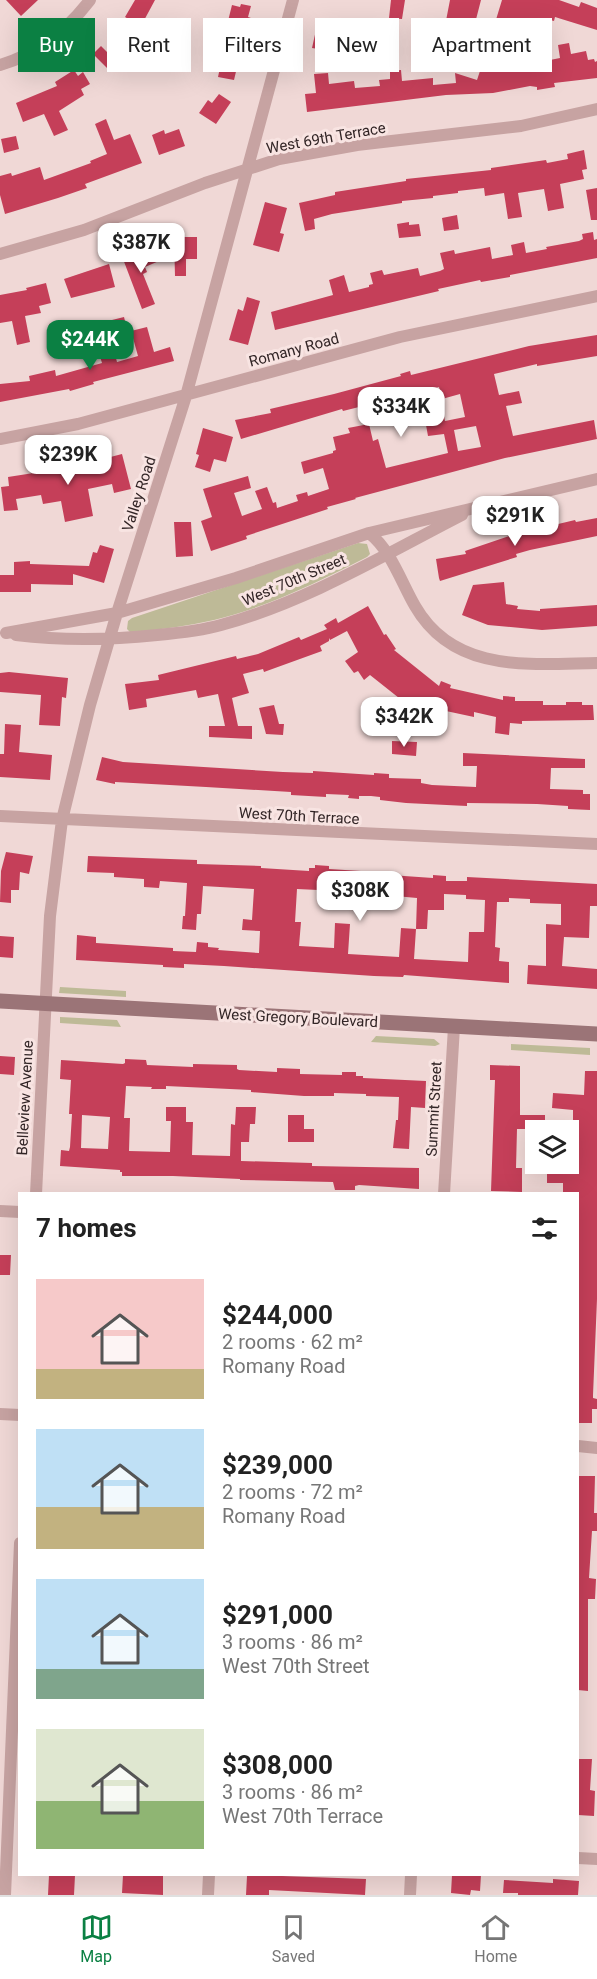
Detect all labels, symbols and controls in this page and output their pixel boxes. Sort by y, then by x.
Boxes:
chip: Buy [18,18,95,72]
chip: Rent [107,18,191,72]
chip: Filters [203,18,303,72]
chip: New [315,18,399,72]
chip: Apartment [411,18,552,72]
street label: West 69th Terrace [265,119,387,157]
pin: $387K [99,223,183,274]
text: $387K [112,230,170,254]
pin: $244K [48,320,132,371]
text: $244K [61,327,119,351]
street label: Romany Road [247,329,341,371]
pin: $334K [359,387,443,438]
text: $334K [372,394,430,418]
pin: $239K [26,435,110,486]
text: $239K [39,442,97,466]
street label: Valley Road [118,454,160,534]
pin: $291K [473,496,557,547]
text: $291K [486,503,544,527]
street label: West 70th Street [240,550,349,610]
pin: $342K [362,697,446,748]
text: $342K [375,704,433,728]
street label: West 70th Terrace [238,804,360,828]
pin: $308K [318,871,402,922]
text: $308K [331,878,389,902]
street label: West Gregory Boulevard [218,1005,378,1031]
street label: Belleview Avenue [13,1040,37,1156]
street label: Summit Street [423,1061,445,1157]
map controls [525,1120,579,1174]
button: layers [525,1120,579,1174]
icon: filters [528,1212,561,1245]
text: 7 homes [36,1213,137,1243]
text: $244,000 [222,1300,333,1330]
icon: home [84,1303,156,1375]
text: 2 rooms · 62 m² [222,1330,363,1354]
text: Romany Road [222,1354,346,1378]
text: $239,000 [222,1450,333,1480]
icon: home [84,1453,156,1525]
text: 2 rooms · 72 m² [222,1480,363,1504]
text: Romany Road [222,1504,346,1528]
text: $291,000 [222,1600,333,1630]
icon: home [84,1603,156,1675]
text: 3 rooms · 86 m² [222,1630,363,1654]
text: West 70th Street [222,1654,370,1678]
text: $308,000 [222,1750,333,1780]
icon: home [84,1753,156,1825]
text: 3 rooms · 86 m² [222,1780,363,1804]
text: West 70th Terrace [222,1804,383,1828]
tab: Map [80,1911,113,1966]
tab: Saved [272,1911,315,1966]
tab: Home [474,1911,517,1966]

